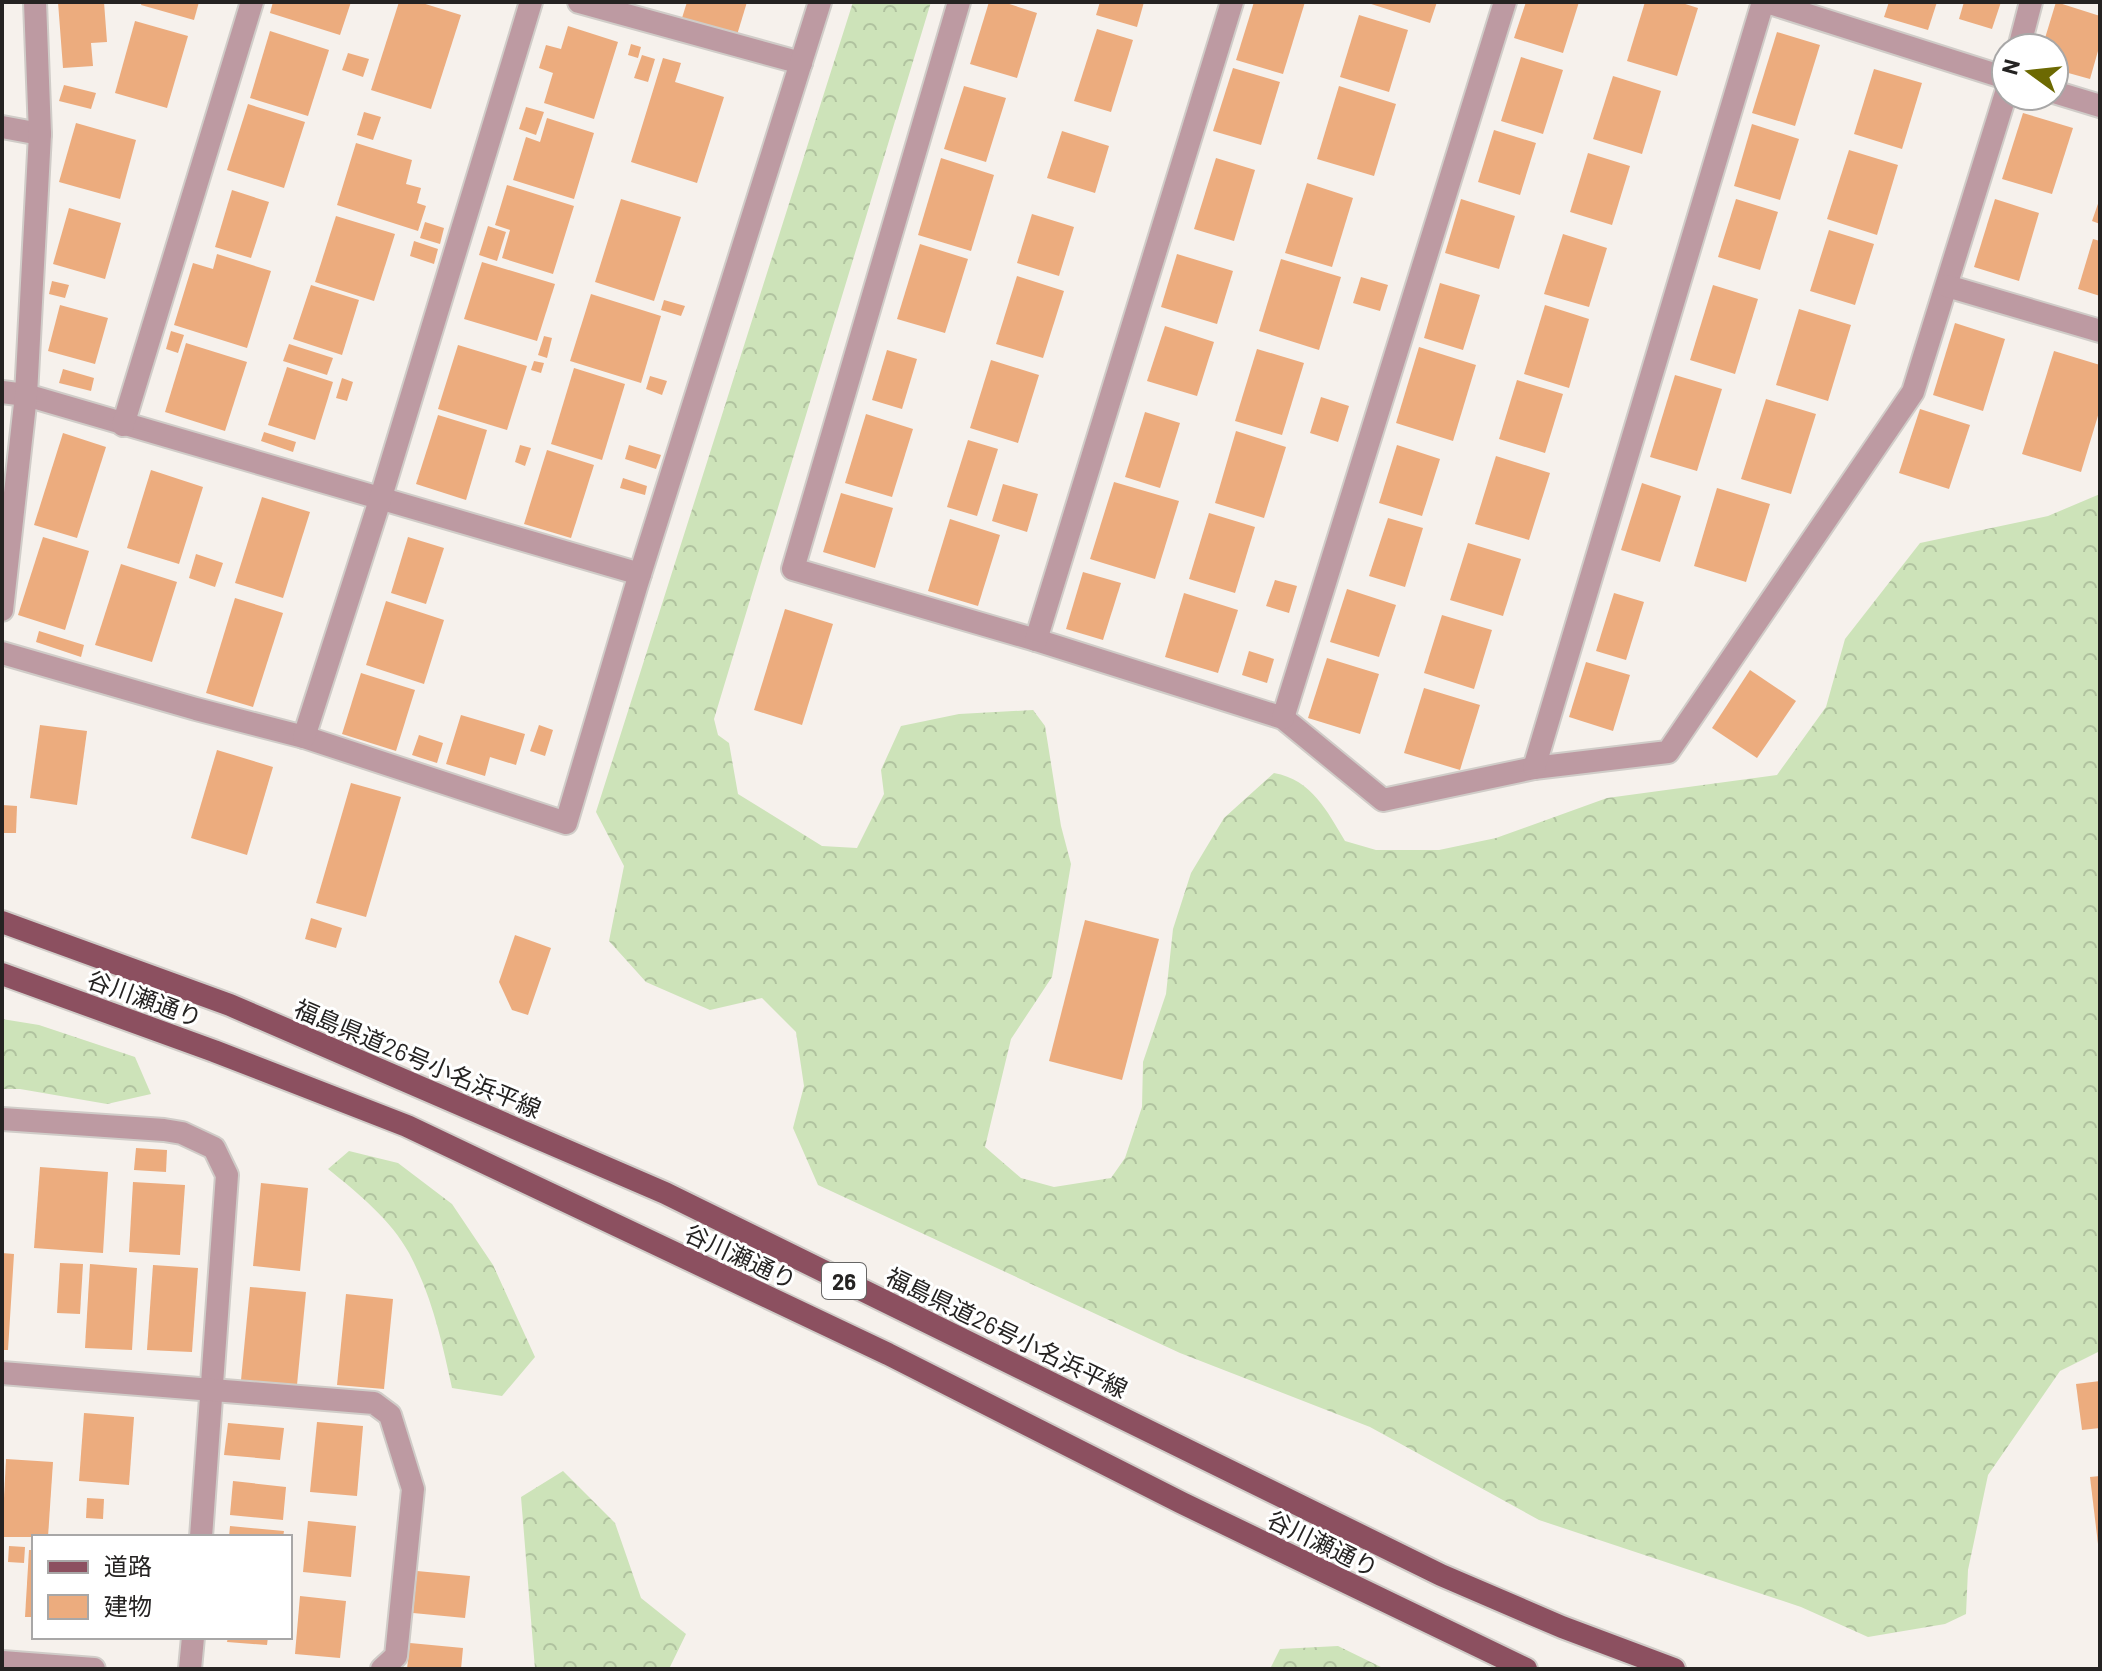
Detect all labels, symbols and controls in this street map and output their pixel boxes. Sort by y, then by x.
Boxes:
north arrow [1990,32,2070,112]
text: N [1995,56,2024,77]
street label: 谷川瀬通り [84,964,206,1032]
street label: 福島県道26号小名浜平線 [290,993,546,1123]
street label: 谷川瀬通り [680,1218,802,1294]
street label: 福島県道26号小名浜平線 [881,1261,1133,1403]
road number: 26 [822,1263,866,1299]
street label: 谷川瀬通り [1263,1504,1383,1582]
legend [32,1535,292,1639]
text: 道路 [104,1551,152,1580]
text: 建物 [104,1591,152,1620]

